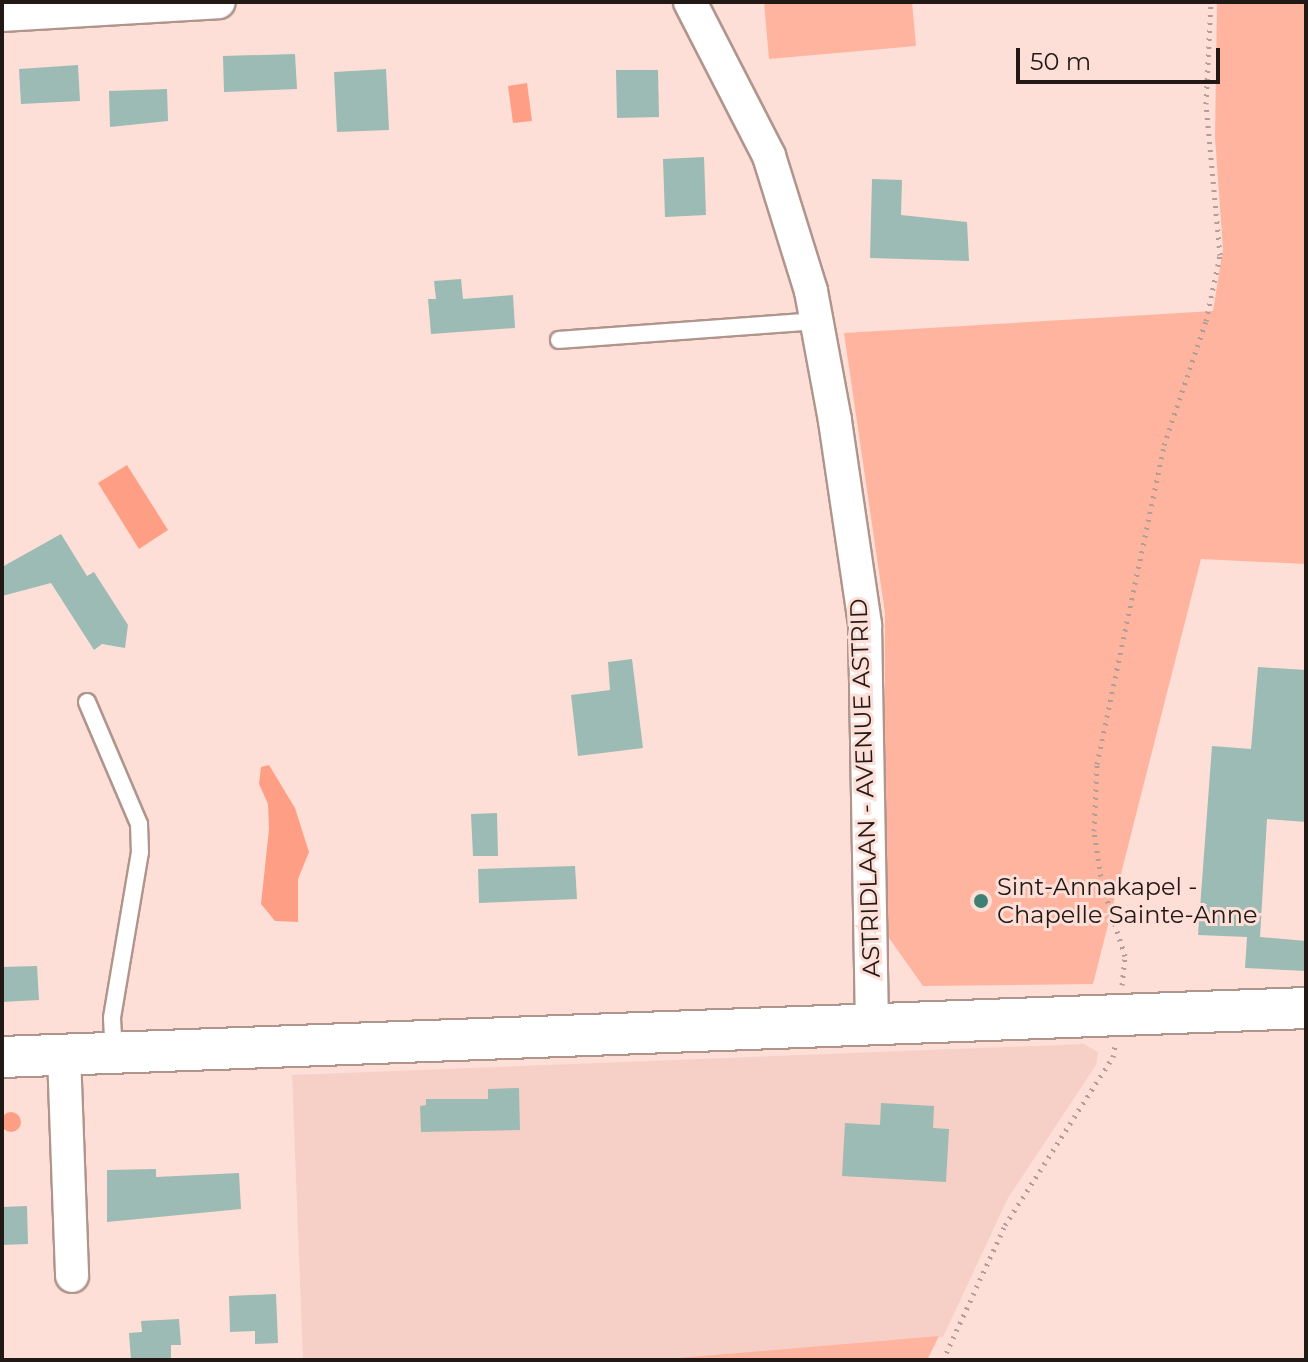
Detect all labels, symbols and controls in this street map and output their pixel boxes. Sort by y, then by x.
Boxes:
scale bar [1020,32,1224,82]
text: 50 m [1030,47,1091,76]
street label: ASTRIDLAAN - AVENUE ASTRID [844,598,886,978]
place label: Sint-Annakapel - Chapelle Sainte-Anne [997,873,1257,929]
marker: Sint-Annakapel - Chapelle Sainte-Anne [972,892,990,910]

